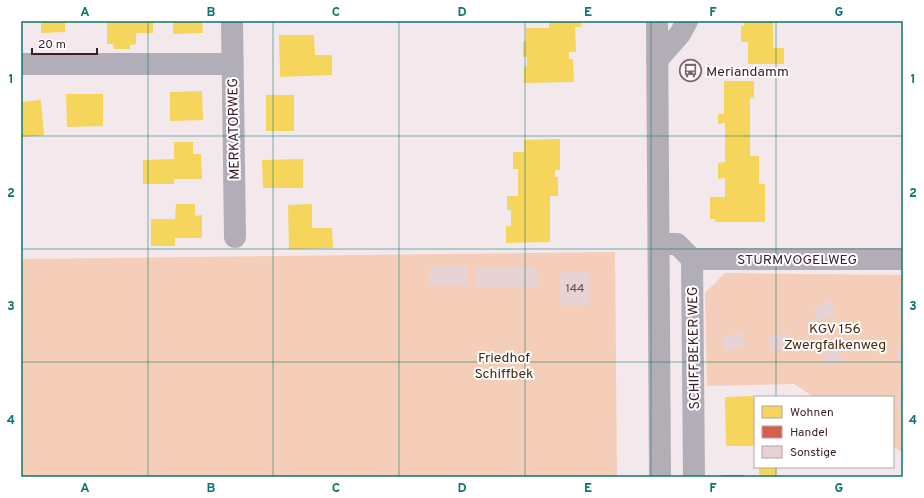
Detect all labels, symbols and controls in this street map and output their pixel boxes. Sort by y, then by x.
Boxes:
text: A [80,5,90,21]
text: B [207,5,216,21]
text: C [332,5,340,21]
text: D [457,5,467,21]
text: E [584,5,592,21]
text: F [709,5,717,21]
text: G [835,5,844,21]
scale bar [32,30,97,56]
text: 20 m [38,37,66,53]
bus stop icon: Meriandamm [678,58,704,84]
place label: Meriandamm [706,64,789,81]
text: 1 [8,72,14,88]
text: 1 [910,72,916,88]
street label: MERKATORWEG [225,78,244,180]
text: 2 [7,186,15,202]
text: 2 [909,186,917,202]
street label: STURMVOGELWEG [737,252,857,269]
house number: 144 [565,281,585,297]
street label: SCHIFFBEKER WEG [685,286,704,410]
text: 3 [7,299,15,315]
text: 3 [909,299,917,315]
park label: KGV 156 Zwergfalkenweg [784,321,886,354]
park label: Friedhof Schiffbek [474,350,534,383]
legend [754,396,894,468]
text: Wohnen [790,405,834,421]
text: 4 [7,413,15,429]
text: 4 [909,413,917,429]
text: Handel [790,425,828,441]
text: Sonstige [790,445,836,461]
text: A [80,481,90,497]
text: B [207,481,216,497]
text: C [332,481,340,497]
text: D [457,481,467,497]
text: E [584,481,592,497]
text: F [709,481,717,497]
text: G [835,481,844,497]

